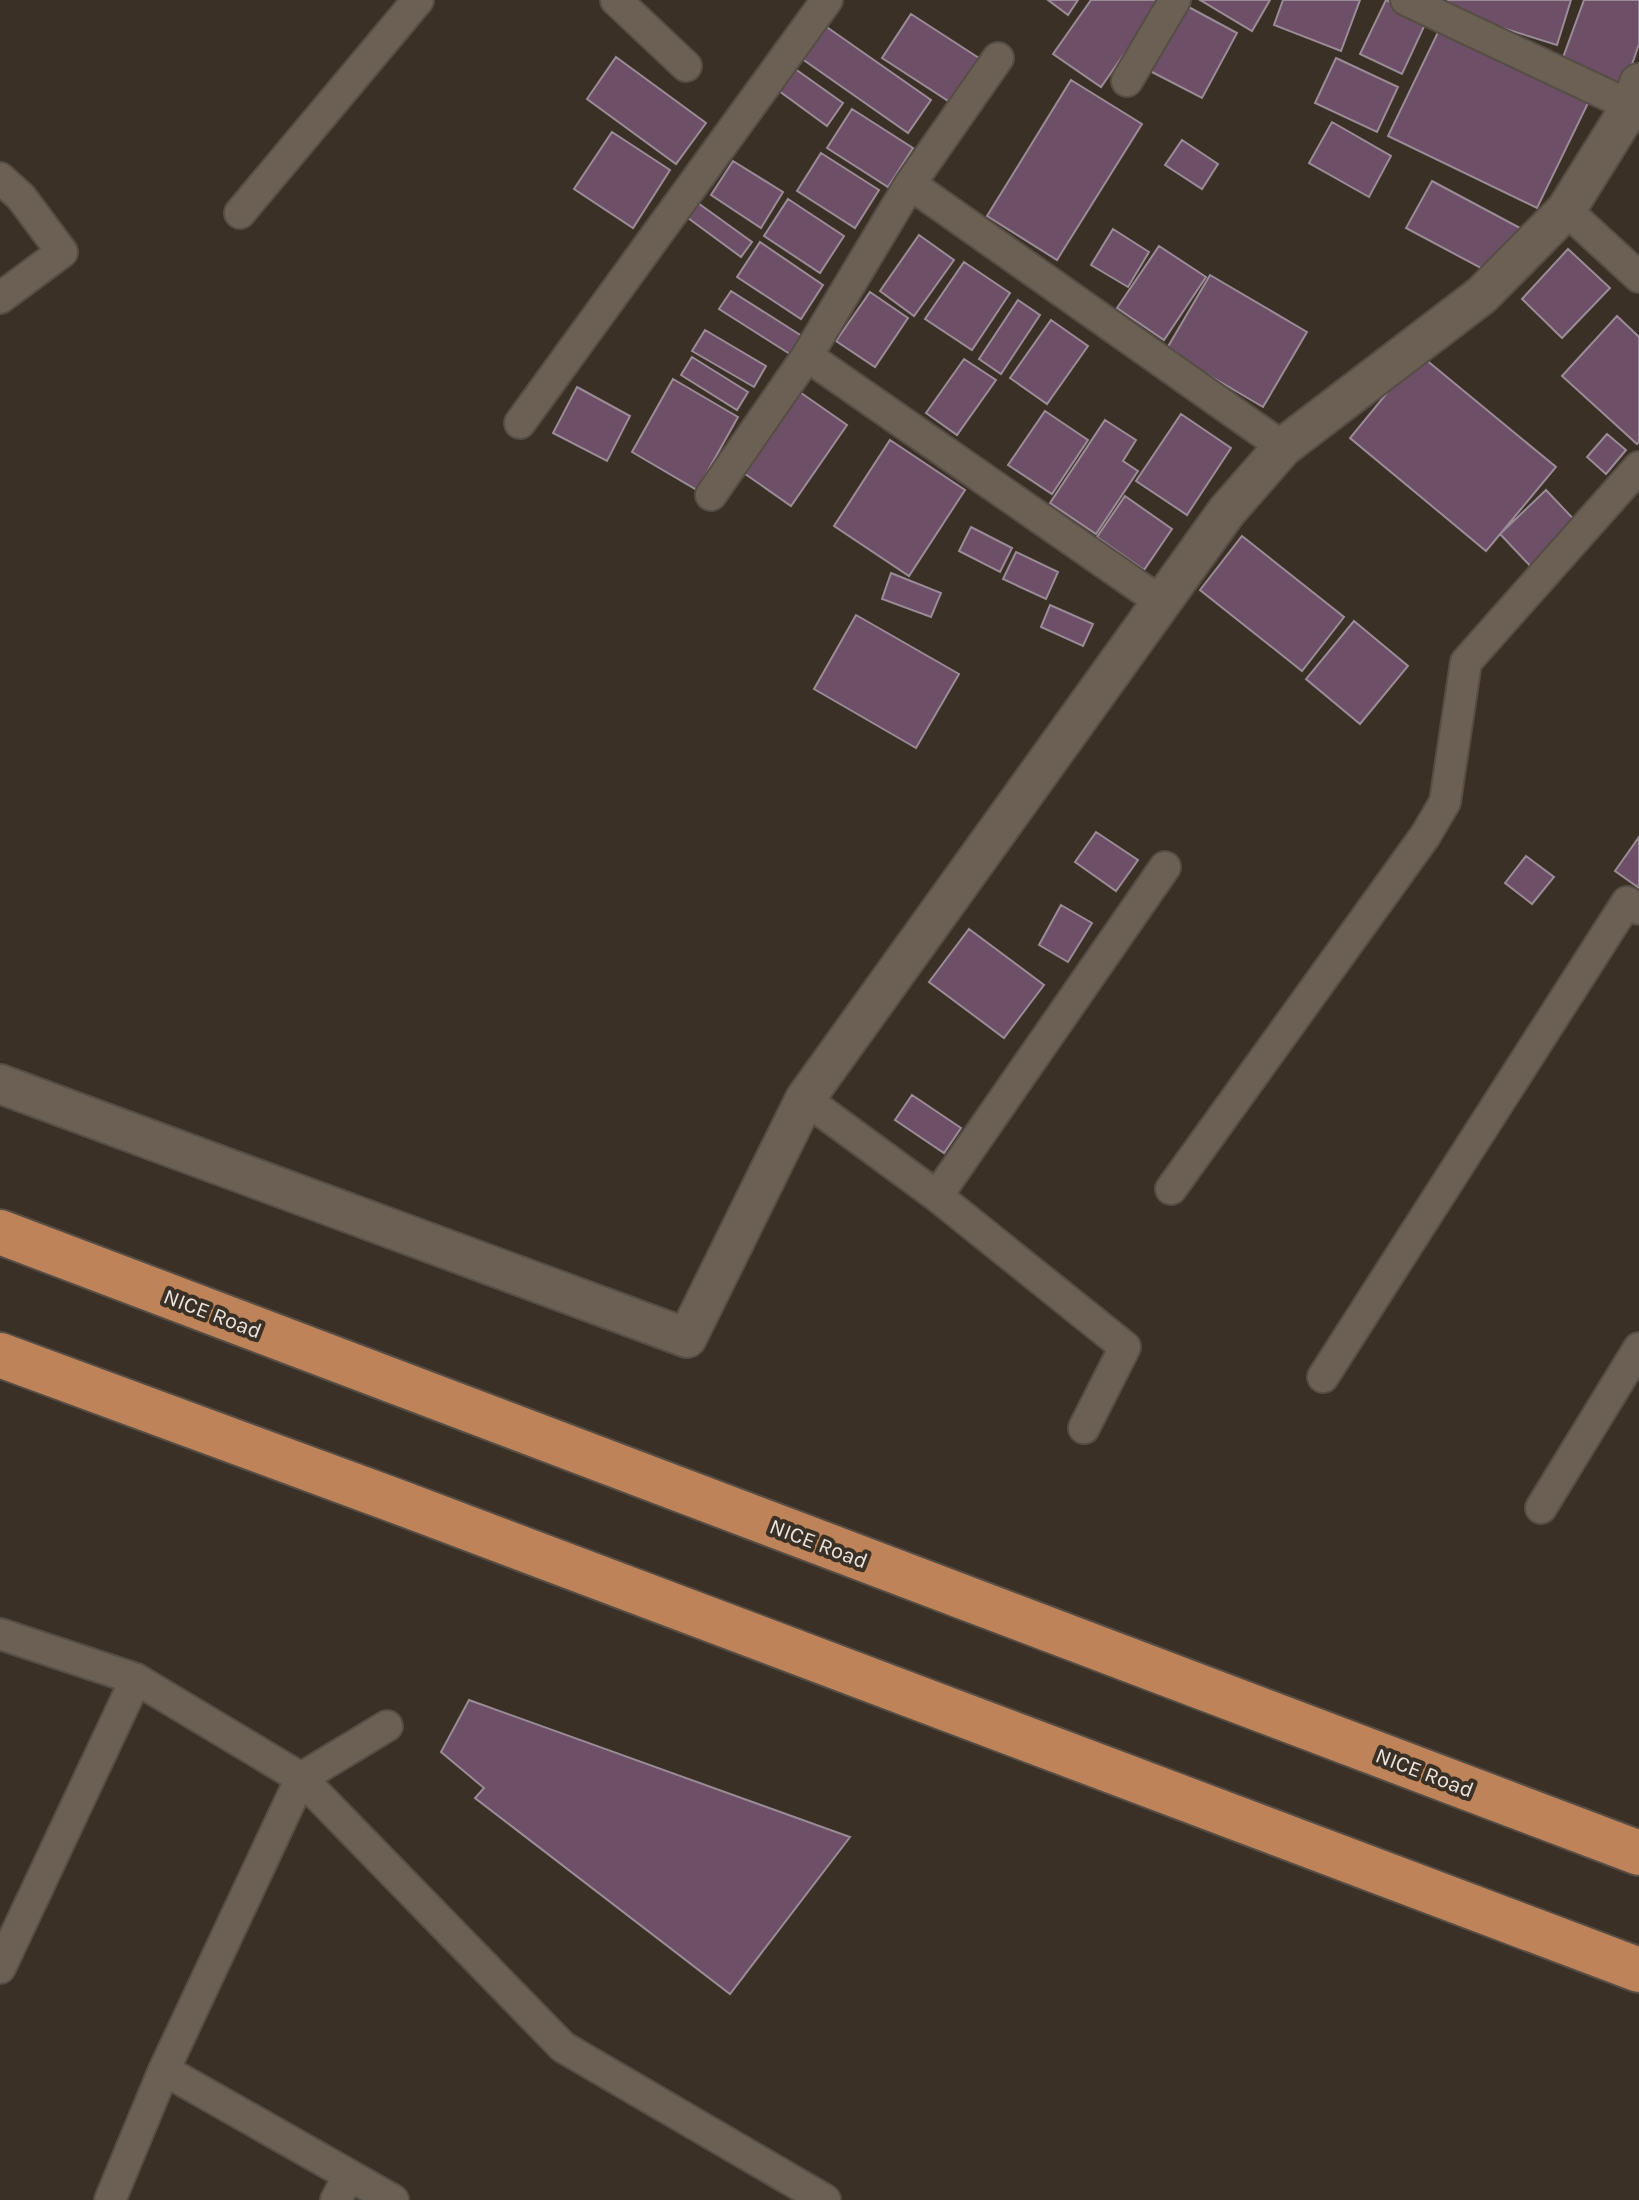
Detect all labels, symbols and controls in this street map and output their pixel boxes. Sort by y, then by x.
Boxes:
street label: NICE Road [160,1283,265,1345]
street label: NICE Road [766,1513,871,1575]
street label: NICE Road [1372,1742,1477,1804]

